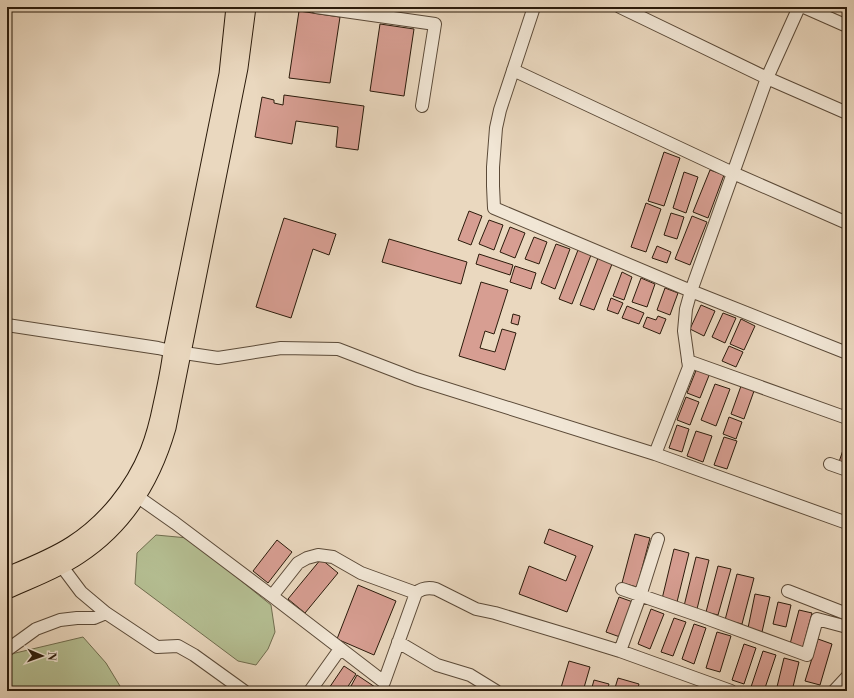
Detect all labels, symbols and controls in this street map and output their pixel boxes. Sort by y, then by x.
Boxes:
north arrow [22,636,62,676]
text: N [44,652,58,661]

